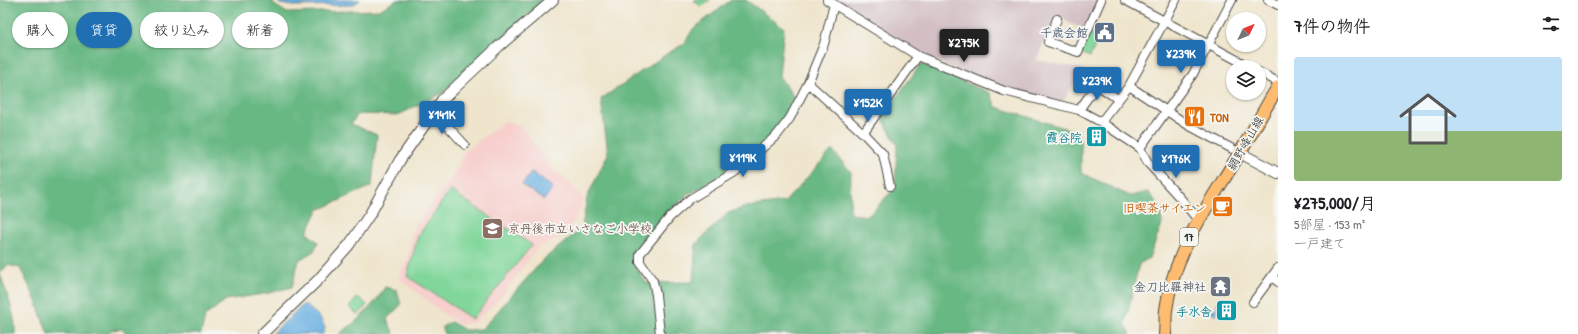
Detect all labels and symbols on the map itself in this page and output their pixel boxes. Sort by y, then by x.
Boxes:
north arrow [1226,12,1266,52]
public building icon: 千歳会館 [1091,19,1117,45]
place label: 千歳会館 [1040,24,1088,41]
pin: ¥275K [936,29,992,63]
pin: ¥239K [1153,40,1209,74]
pin: ¥239K [1069,67,1125,101]
pin: ¥152K [840,89,896,123]
pin: ¥141K [414,101,470,135]
restaurant icon: TON [1182,104,1208,130]
place label: TON [1209,109,1229,126]
street label: 網野峰山線 [1223,113,1267,173]
building icon: 霞谷院 [1084,124,1110,150]
place label: 霞谷院 [1046,129,1082,146]
pin: ¥119K [715,144,771,178]
pin: ¥176K [1148,145,1204,179]
cafe icon: 旧喫茶サイエン [1209,194,1235,220]
place label: 旧喫茶サイエン [1123,199,1206,216]
school or university icon: 京丹後市立いさなご小学校 [479,215,505,241]
place label: 京丹後市立いさなご小学校 [508,220,652,237]
road number: 17 [1180,228,1198,246]
temple icon: 金刀比羅神社 [1208,273,1234,299]
place label: 金刀比羅神社 [1134,278,1206,295]
building icon: 手水舎 [1214,298,1240,324]
place label: 手水舎 [1176,303,1212,320]

